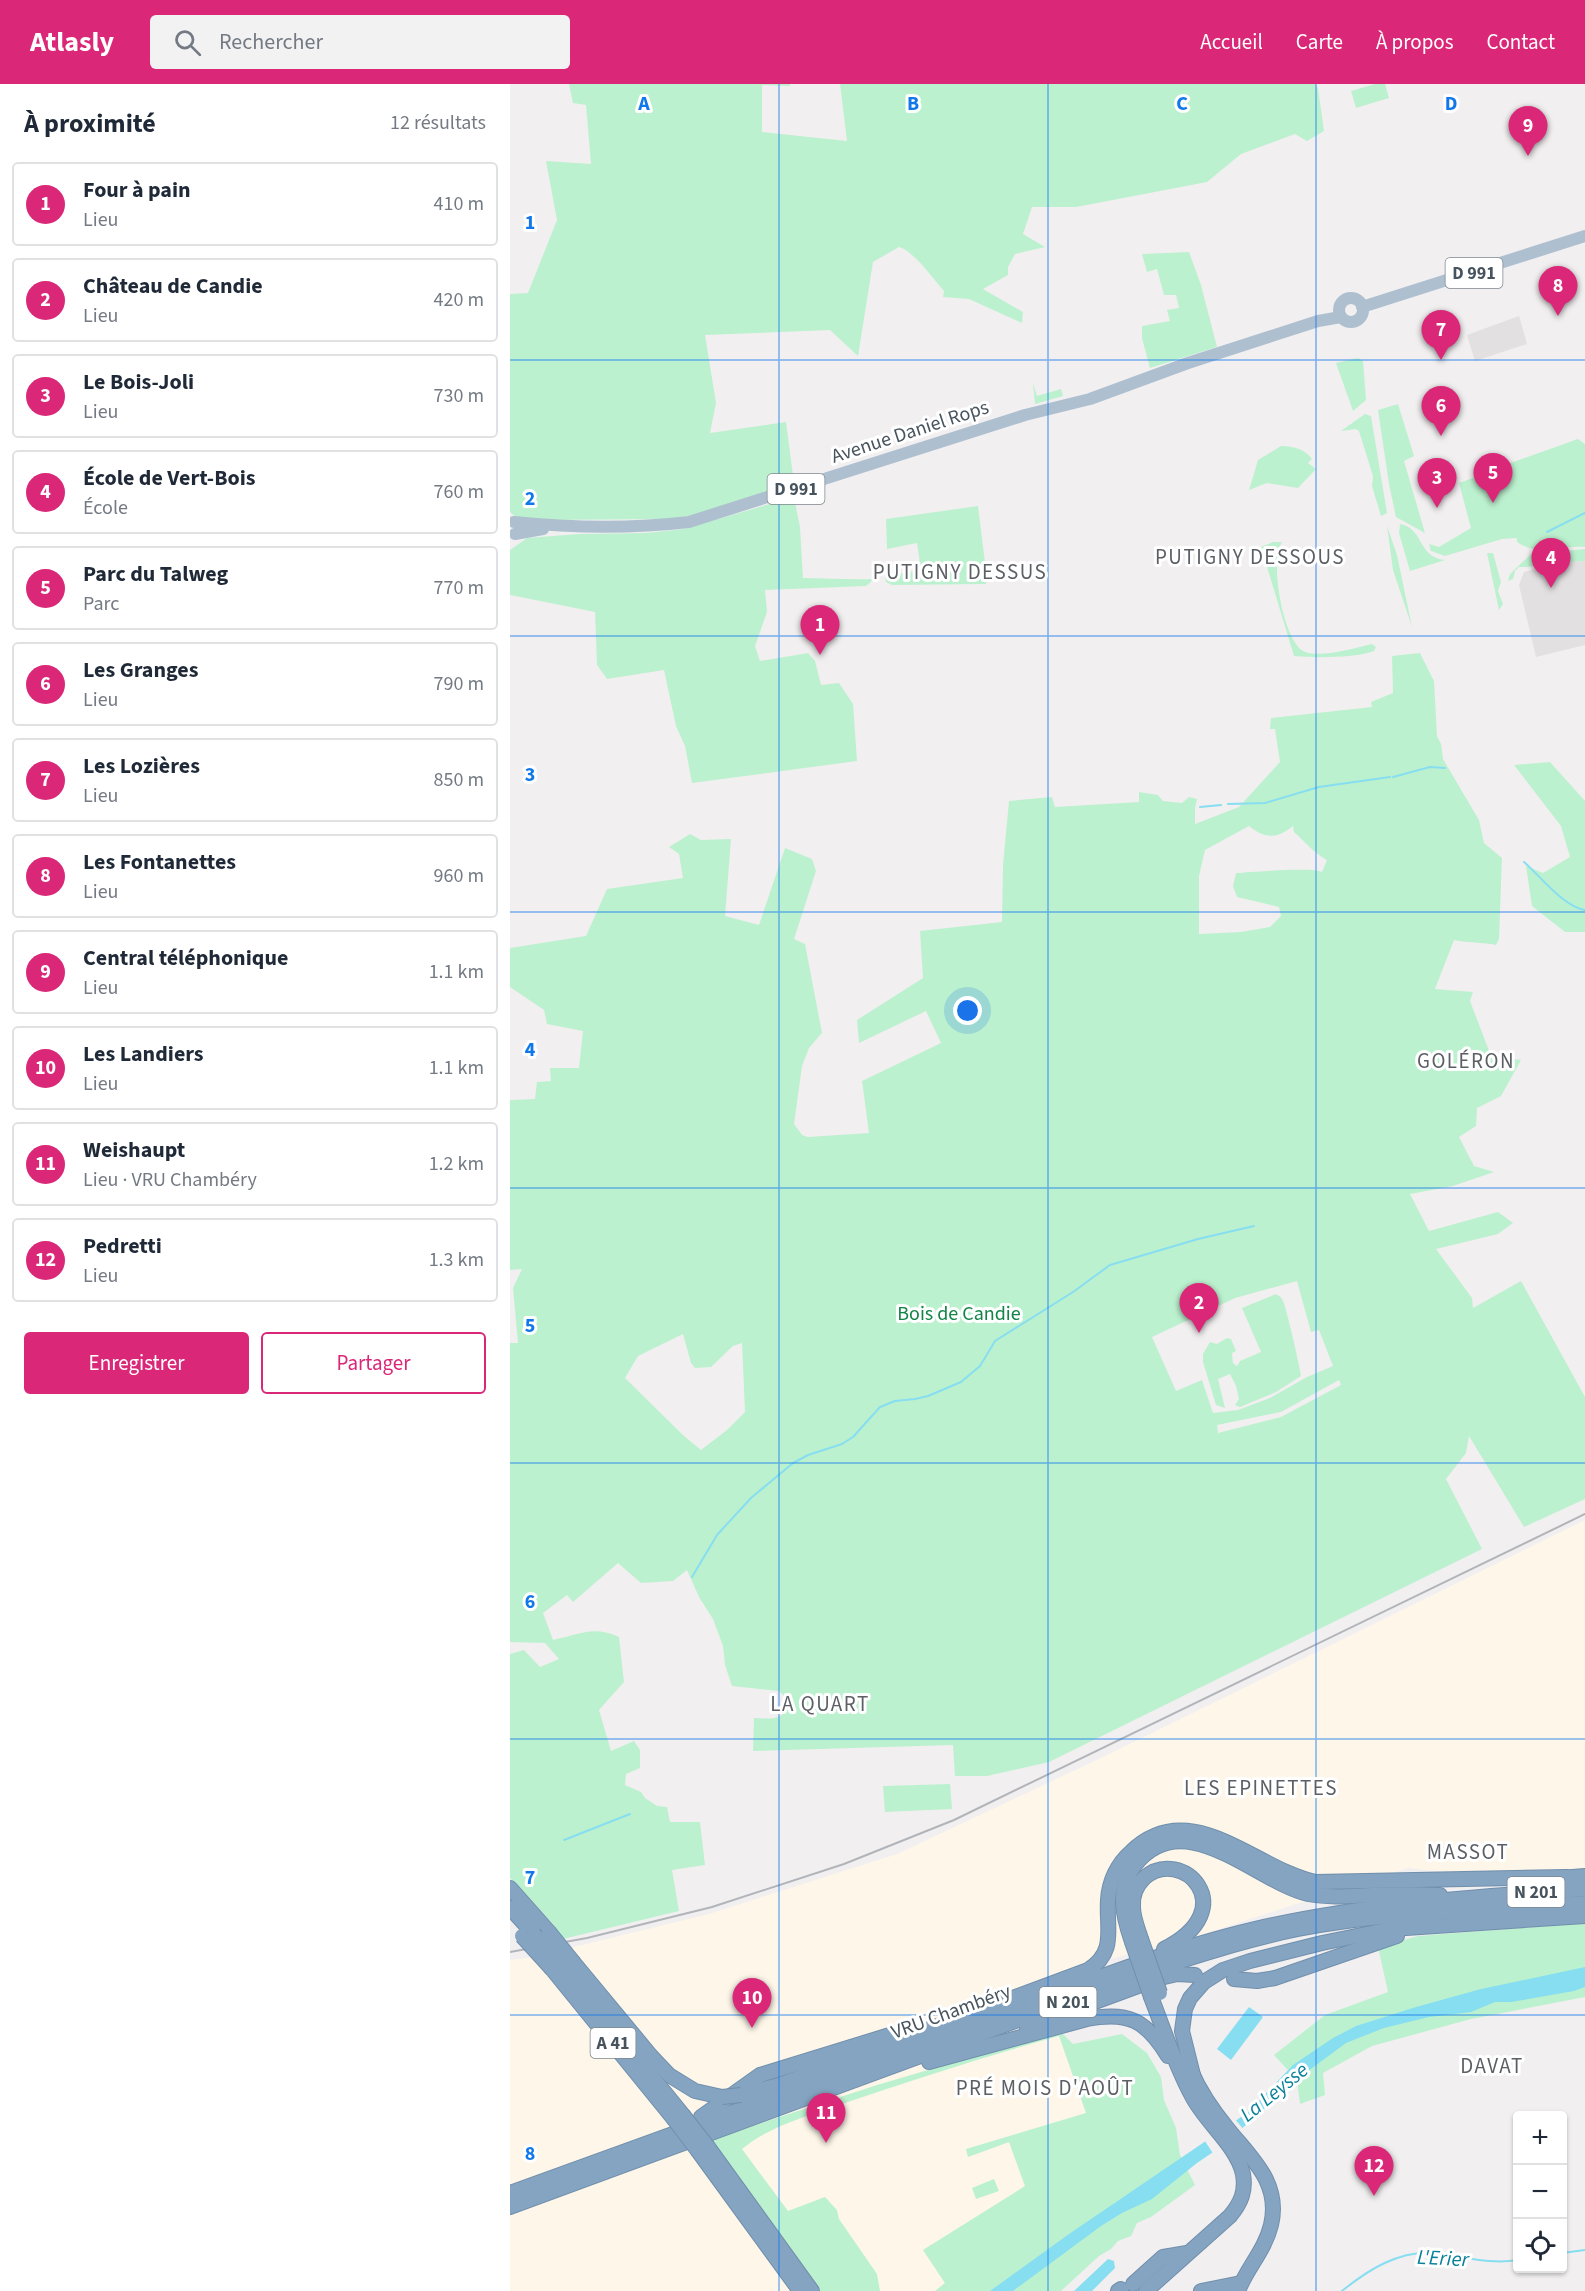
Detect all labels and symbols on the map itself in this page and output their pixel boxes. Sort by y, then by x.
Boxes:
text: A [637,90,650,118]
text: B [907,90,919,118]
text: C [1176,90,1188,118]
text: D [1445,90,1457,118]
pin: 9 [1508,106,1548,156]
text: 1 [525,209,535,237]
road number: D 991 [1446,258,1502,288]
pin: 8 [1538,266,1578,316]
pin: 7 [1422,310,1460,360]
pin: 6 [1422,386,1460,436]
street label: Avenue Daniel Rops [828,393,992,471]
pin: 5 [1474,454,1512,503]
pin: 3 [1418,458,1456,508]
road number: D 991 [768,474,824,504]
text: 2 [525,485,535,513]
pin: 4 [1532,538,1570,588]
district label: PUTIGNY DESSOUS [1155,542,1345,572]
district label: PUTIGNY DESSUS [873,557,1047,587]
pin: 1 [800,606,840,655]
text: 3 [525,761,535,789]
your location [953,996,982,1025]
text: 4 [525,1036,536,1064]
district label: GOLÉRON [1417,1046,1515,1076]
pin: 2 [1180,1284,1218,1333]
park label: Bois de Candie [897,1300,1021,1328]
text: 5 [525,1312,535,1340]
text: 6 [525,1588,535,1616]
district label: LA QUART [770,1689,870,1719]
district label: LES EPINETTES [1184,1773,1338,1803]
district label: MASSOT [1427,1837,1509,1867]
text: 7 [525,1864,535,1892]
road number: N 201 [1508,1877,1564,1907]
street label: VRU Chambéry [887,1977,1015,2047]
pin: 10 [732,1978,772,2028]
road number: N 201 [1040,1987,1096,2017]
road number: A 41 [590,2028,636,2058]
district label: DAVAT [1460,2051,1524,2081]
water label: La Leysse [1233,2055,1315,2129]
district label: PRÉ MOIS D'AOÛT [956,2073,1134,2103]
pin: 11 [806,2094,846,2143]
text: 8 [525,2140,535,2168]
pin: 12 [1354,2146,1394,2196]
water label: L'Erier [1416,2242,1470,2274]

